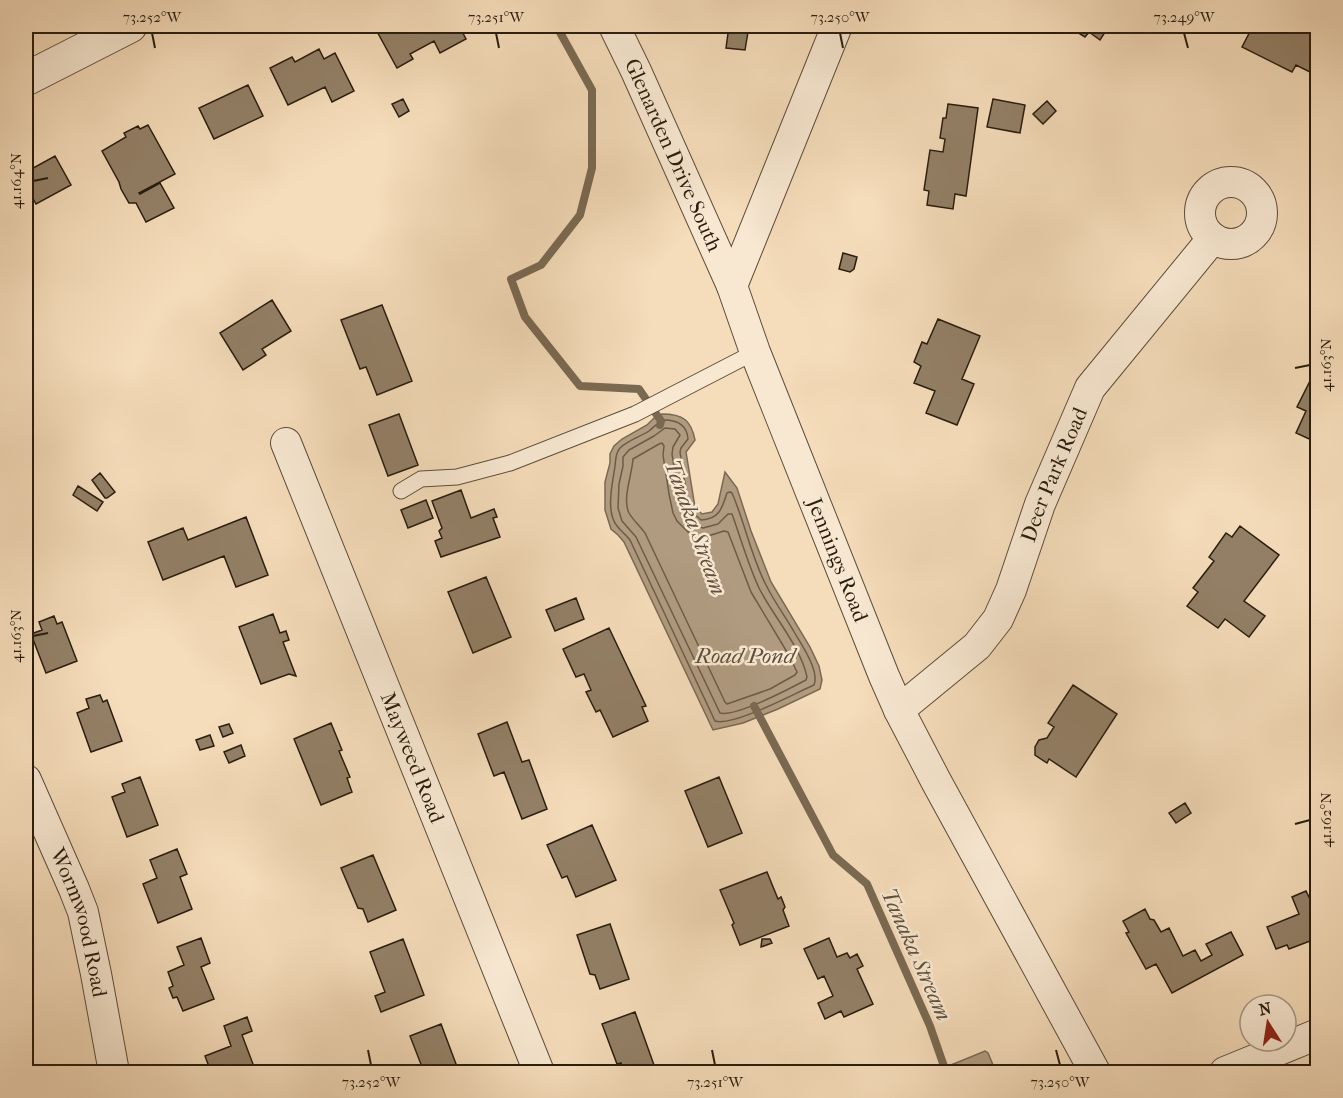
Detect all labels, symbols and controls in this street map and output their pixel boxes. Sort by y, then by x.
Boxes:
text: 73.252°W [123,8,182,26]
text: 73.251°W [468,8,525,26]
text: 73.250°W [811,8,871,26]
text: 73.249°W [1154,8,1216,26]
street label: Glenarden Drive South [620,55,727,255]
text: 41.164°N [7,152,25,209]
text: 41.163°N [1317,338,1335,392]
street label: Deer Park Road [1016,403,1092,545]
water label: Tanaka Stream [659,456,732,599]
street label: Jennings Road [802,493,873,626]
text: 41.163°N [7,609,25,663]
water label: Road Pond [693,643,798,669]
street label: Mayweed Road [376,689,450,827]
text: 41.162°N [1317,792,1335,848]
street label: Wormwood Road [45,843,112,1000]
water label: Tanaka Stream [875,884,957,1025]
north arrow [1238,993,1298,1053]
text: N [1257,998,1274,1019]
text: 73.252°W [342,1073,401,1091]
text: 73.251°W [687,1073,744,1091]
text: 73.250°W [1031,1073,1091,1091]

